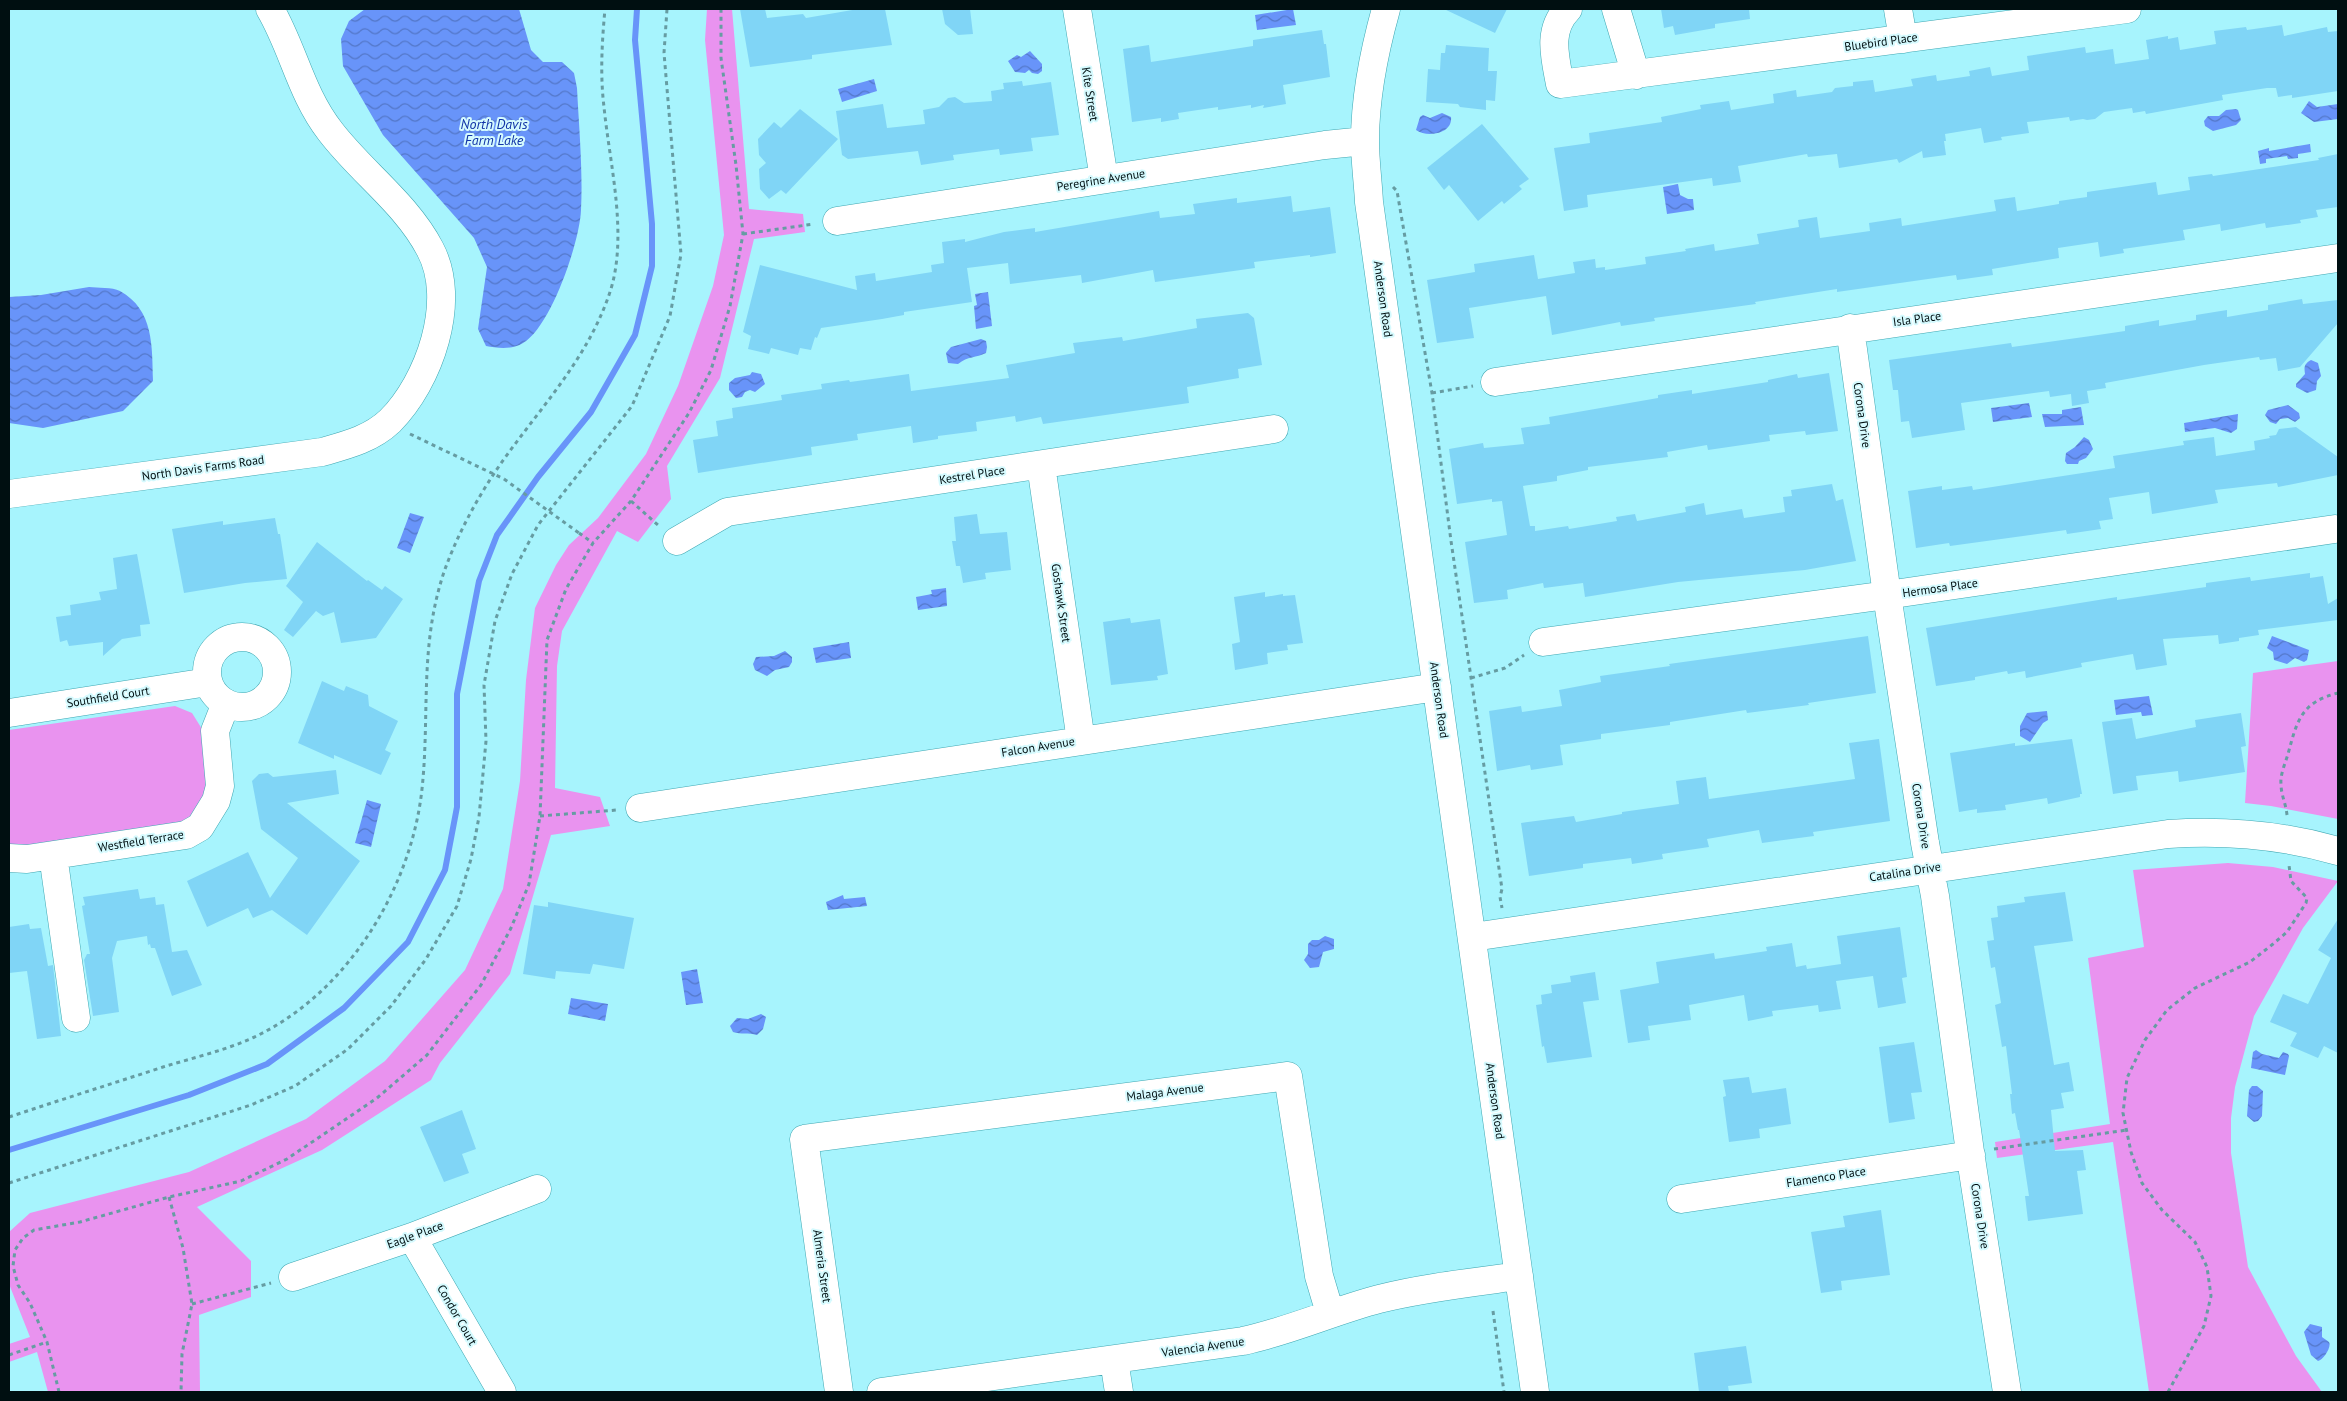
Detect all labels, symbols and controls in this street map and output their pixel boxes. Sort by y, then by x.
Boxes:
street label: Bluebird Place [1843,29,1919,54]
street label: Kite Street [1079,66,1102,122]
water label: North Davis Farm Lake [460,115,528,149]
street label: Peregrine Avenue [1056,165,1146,194]
street label: Anderson Road [1371,260,1396,338]
street label: Isla Place [1892,308,1942,329]
street label: Corona Drive [1850,381,1875,449]
street label: North Davis Farms Road [141,451,265,484]
street label: Kestrel Place [938,462,1006,487]
street label: Goshawk Street [1049,563,1074,643]
street label: Hermosa Place [1901,575,1979,600]
street label: Anderson Road [1427,661,1452,739]
street label: Southfield Court [66,683,150,710]
street label: Falcon Avenue [1000,733,1076,760]
street label: Corona Drive [1909,782,1934,850]
street label: Westfield Terrace [97,826,185,855]
street label: Catalina Drive [1868,858,1942,885]
street label: Anderson Road [1483,1062,1508,1140]
street label: Malaga Avenue [1126,1079,1204,1104]
street label: Flamenco Place [1785,1163,1867,1190]
street label: Corona Drive [1968,1182,1993,1250]
street label: Eagle Place [385,1217,445,1252]
street label: Almeria Street [810,1229,835,1303]
street label: Condor Court [434,1282,481,1348]
street label: Valencia Avenue [1160,1333,1245,1360]

